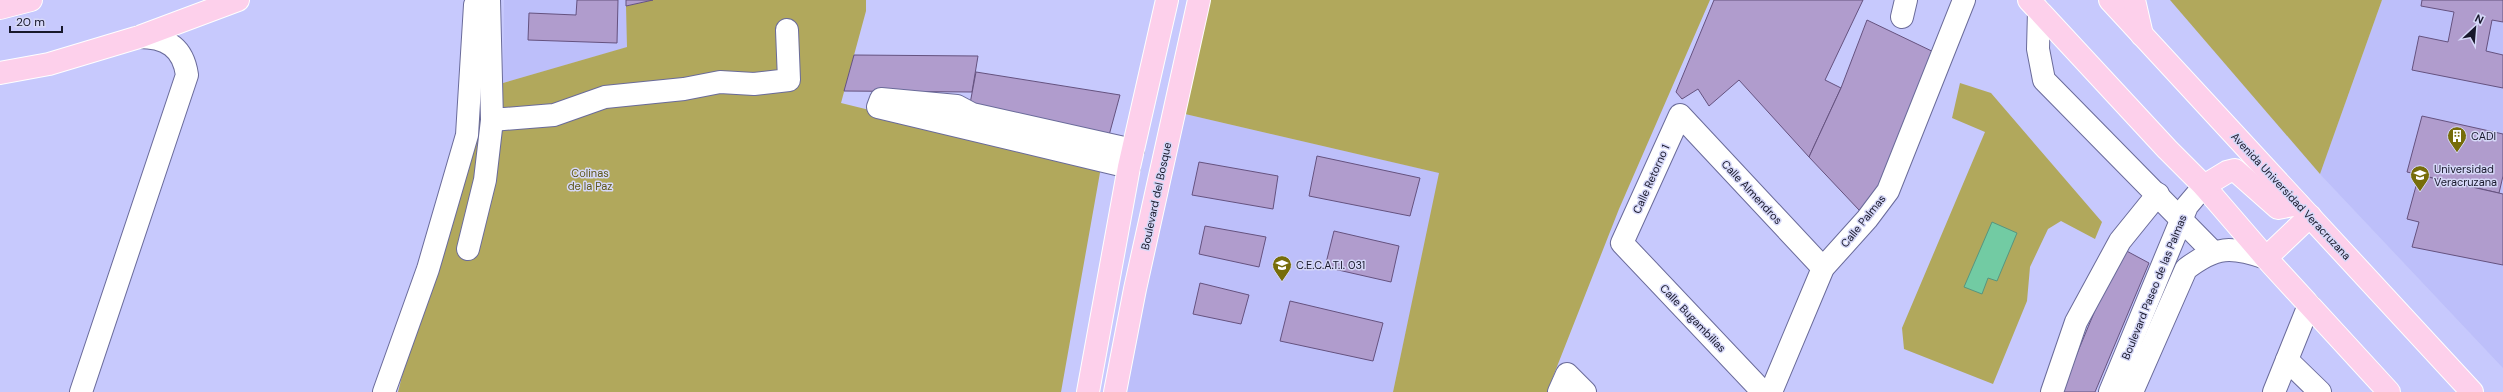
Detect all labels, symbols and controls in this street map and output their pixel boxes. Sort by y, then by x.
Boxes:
scale bar [10,8,62,34]
north arrow [2455,8,2495,48]
text: N [2473,11,2486,27]
text: 20 m [16,14,45,30]
building icon: CADI [2446,125,2468,153]
street label: Avenida Universidad Veracruzana [2228,129,2354,263]
place label: CADI [2471,129,2496,143]
street label: Boulevard del Bosque [1138,141,1174,251]
street label: Calle Retorno 1 [1630,142,1672,216]
street label: Calle Almendros [1719,157,1785,227]
place label: Universidad Veracruzana [2434,162,2497,189]
school or university icon: Universidad Veracruzana [2409,164,2431,192]
park label: Colinas de la Paz [568,166,612,193]
street label: Calle Palmas [1837,192,1889,250]
street label: Boulevard Paseo de las Palmas [2118,212,2190,362]
school or university icon: C.E.C.A.T.I. 031 [1271,254,1293,282]
place label: C.E.C.A.T.I. 031 [1296,258,1365,272]
street label: Calle Bugambilias [1657,281,1729,355]

